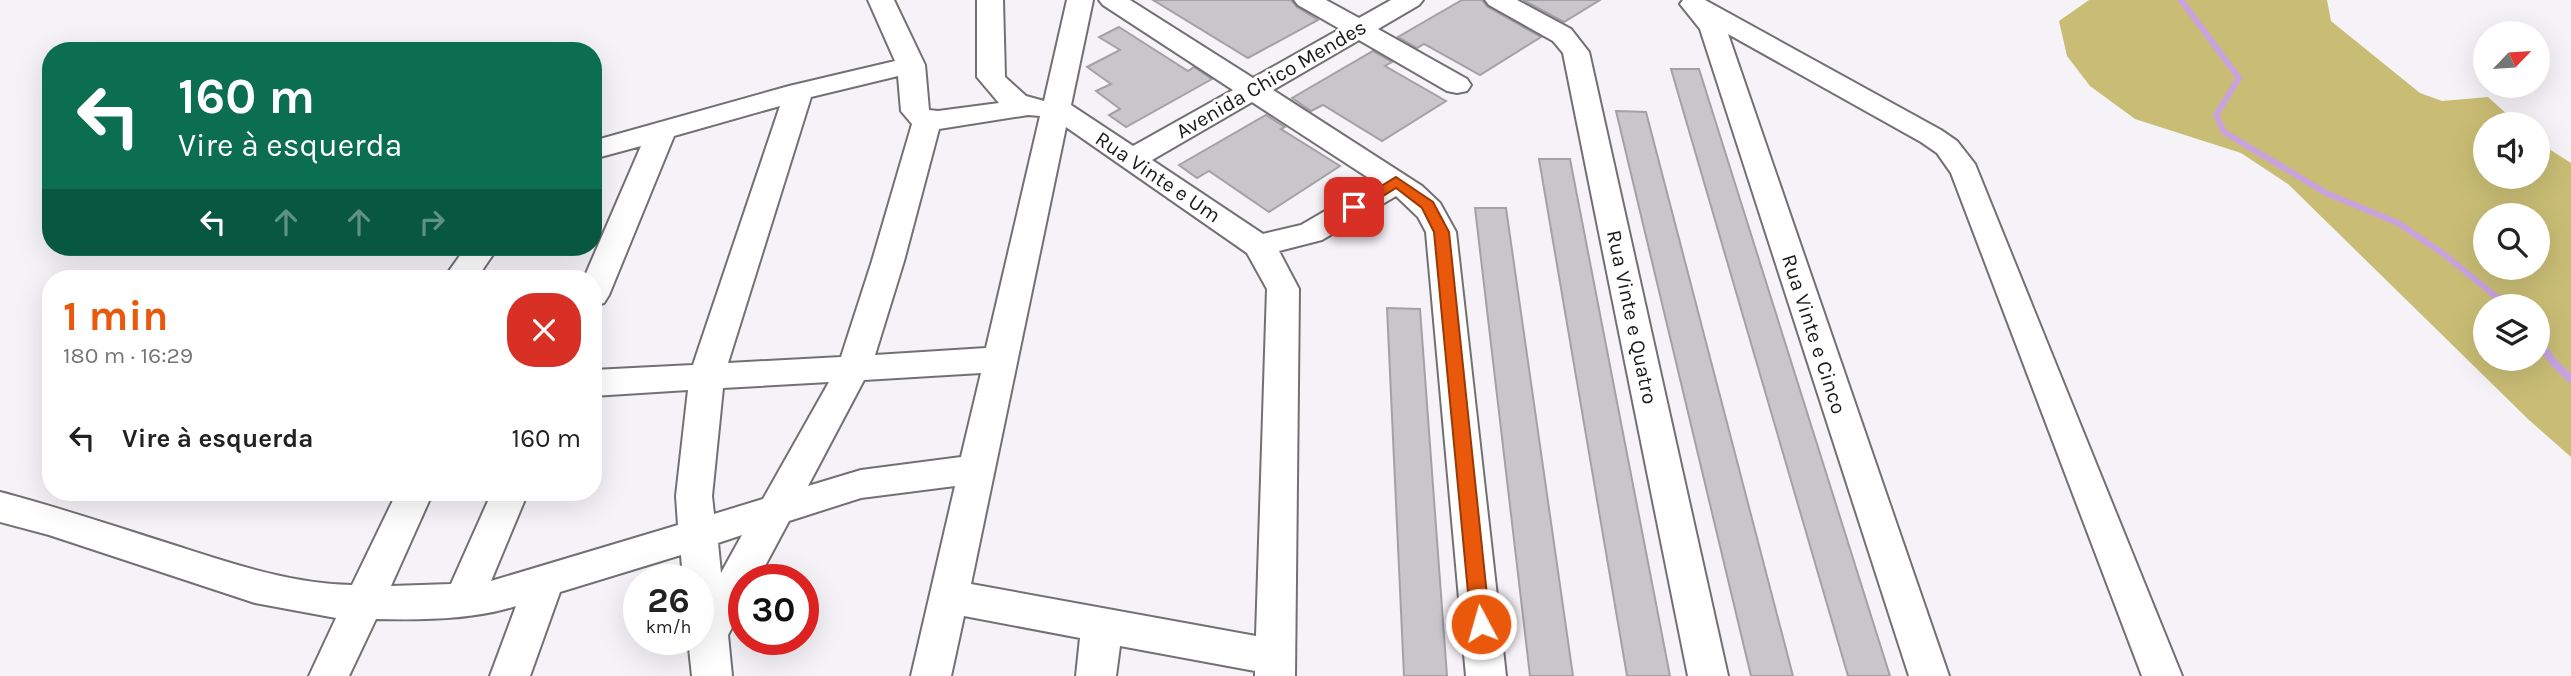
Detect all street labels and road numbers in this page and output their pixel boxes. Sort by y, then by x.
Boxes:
street label: Avenida Chico Mendes [1172,15,1370,143]
street label: Rua Vinte e Um [1091,126,1225,228]
street label: Rua Vinte e Quatro [1602,228,1662,406]
street label: Rua Vinte e Cinco [1777,251,1851,417]

